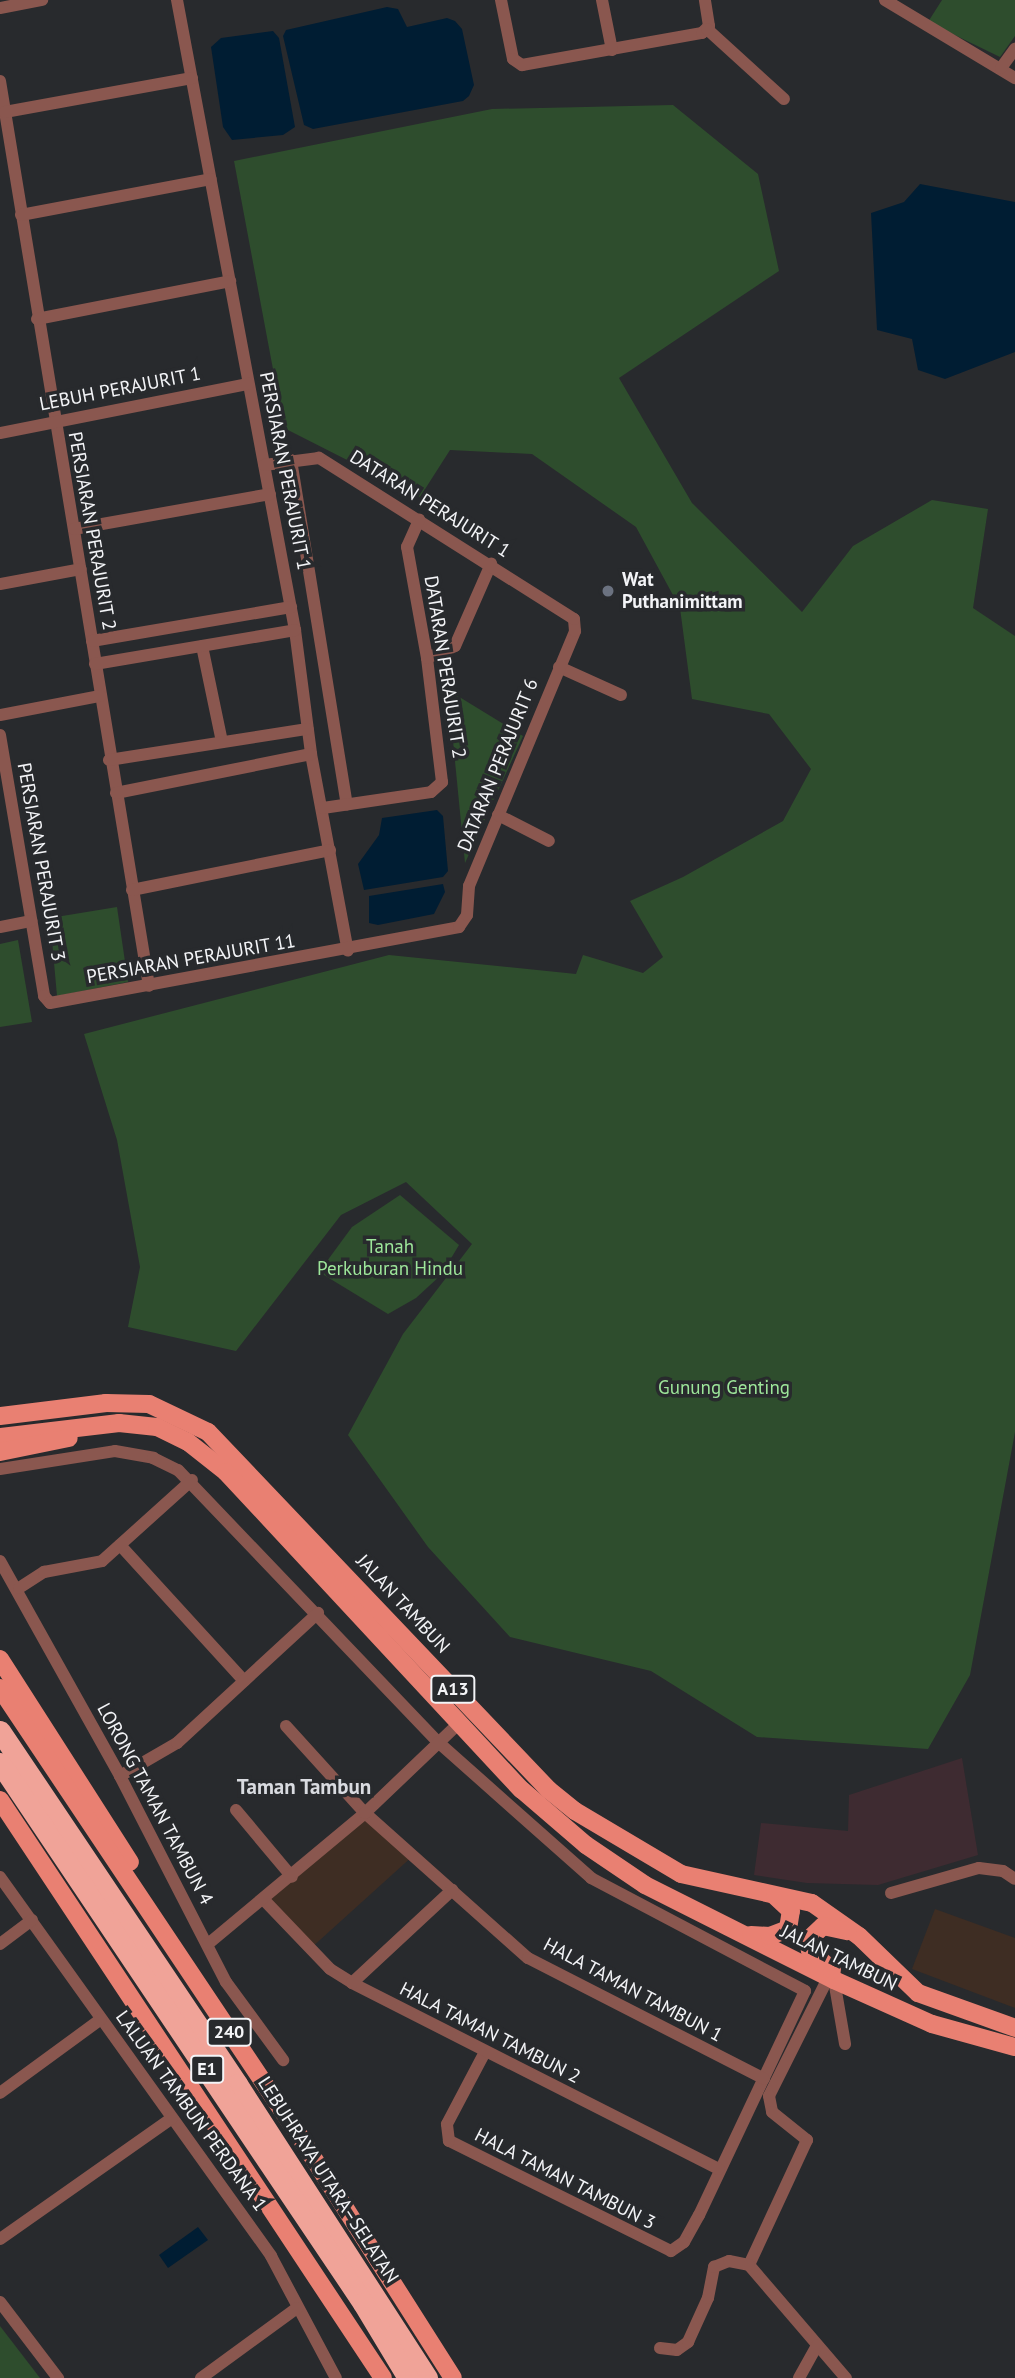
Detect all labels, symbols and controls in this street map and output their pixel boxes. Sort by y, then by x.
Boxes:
street label: LEBUH PERAJURIT 1 [37,362,203,416]
street label: PERSIARAN PERAJURIT 1 [255,370,315,572]
street label: PERSIARAN PERAJURIT 2 [63,430,121,632]
street label: DATARAN PERAJURIT 1 [345,445,515,563]
place label: Wat Puthanimittam [622,569,743,613]
street label: DATARAN PERAJURIT 2 [419,574,471,760]
marker: Wat Puthanimittam [600,583,616,599]
street label: DATARAN PERAJURIT 6 [453,675,543,855]
street label: PERSIARAN PERAJURIT 3 [12,761,70,963]
street label: PERSIARAN PERAJURIT 11 [84,929,298,989]
park label: Tanah Perkuburan Hindu [317,1236,463,1280]
park label: Gunung Genting [658,1377,790,1399]
street label: JALAN TAMBUN [351,1550,455,1658]
road number: A13 [430,1674,476,1704]
street label: LORONG TAMAN TAMBUN 4 [92,1699,218,1909]
district label: Taman Tambun [236,1774,372,1800]
street label: JALAN TAMBUN [777,1920,901,1996]
street label: HALA TAMAN TAMBUN 1 [539,1933,727,2047]
street label: HALA TAMAN TAMBUN 2 [395,1977,585,2089]
street label: LALUAN TAMBUN PERDANA 1 [110,2006,272,2216]
road number: 240 [206,2018,252,2046]
road number: E1 [190,2054,224,2084]
street label: LEBUHRAYA UTARA–SELATAN [253,2072,403,2288]
street label: HALA TAMAN TAMBUN 3 [470,2123,660,2235]

